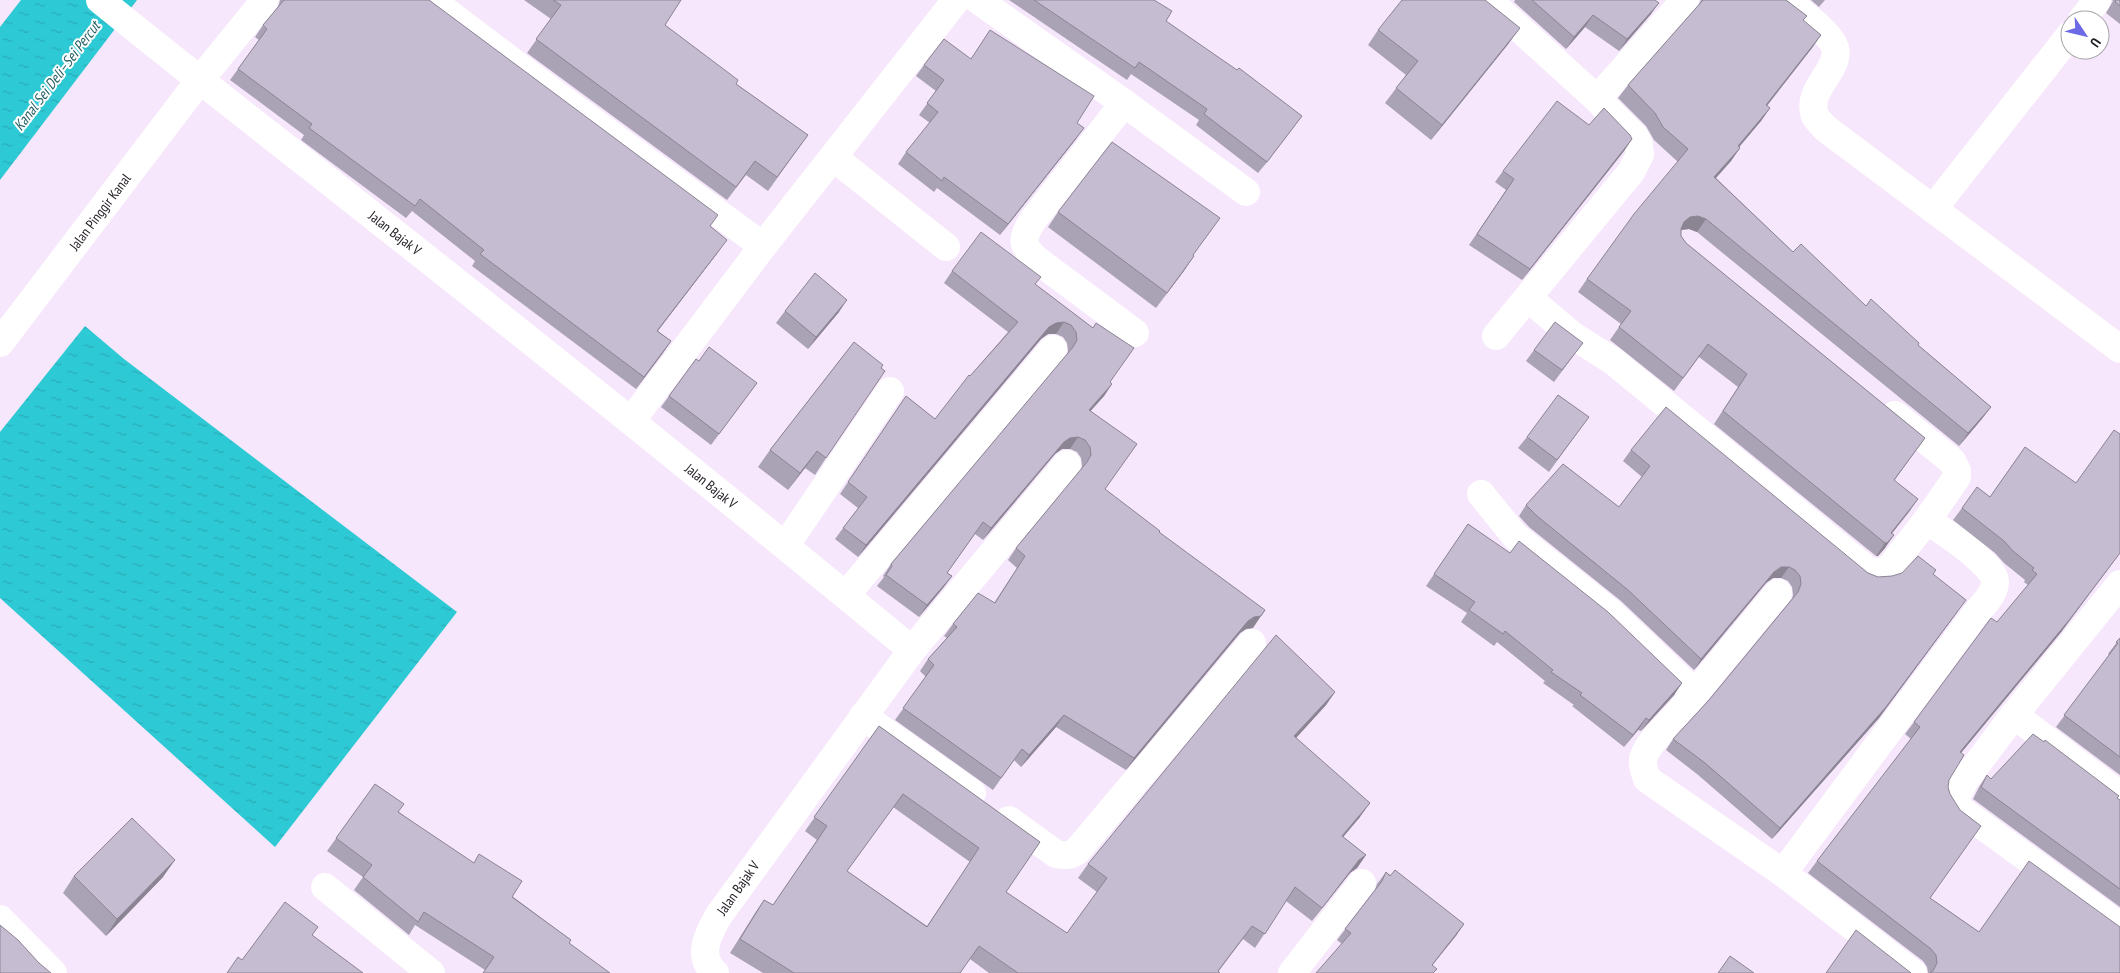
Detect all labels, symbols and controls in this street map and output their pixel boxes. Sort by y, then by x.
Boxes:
north arrow [2060,10,2110,60]
water label: Kanal Sei Deli–Sei Percut [9,16,105,134]
text: U [2086,34,2105,51]
street label: Jalan Pinggir Kanal [65,169,135,255]
street label: Jalan Bajak V [364,206,425,259]
street label: Jalan Bajak V [680,459,741,513]
street label: Jalan Bajak V [712,857,763,919]

